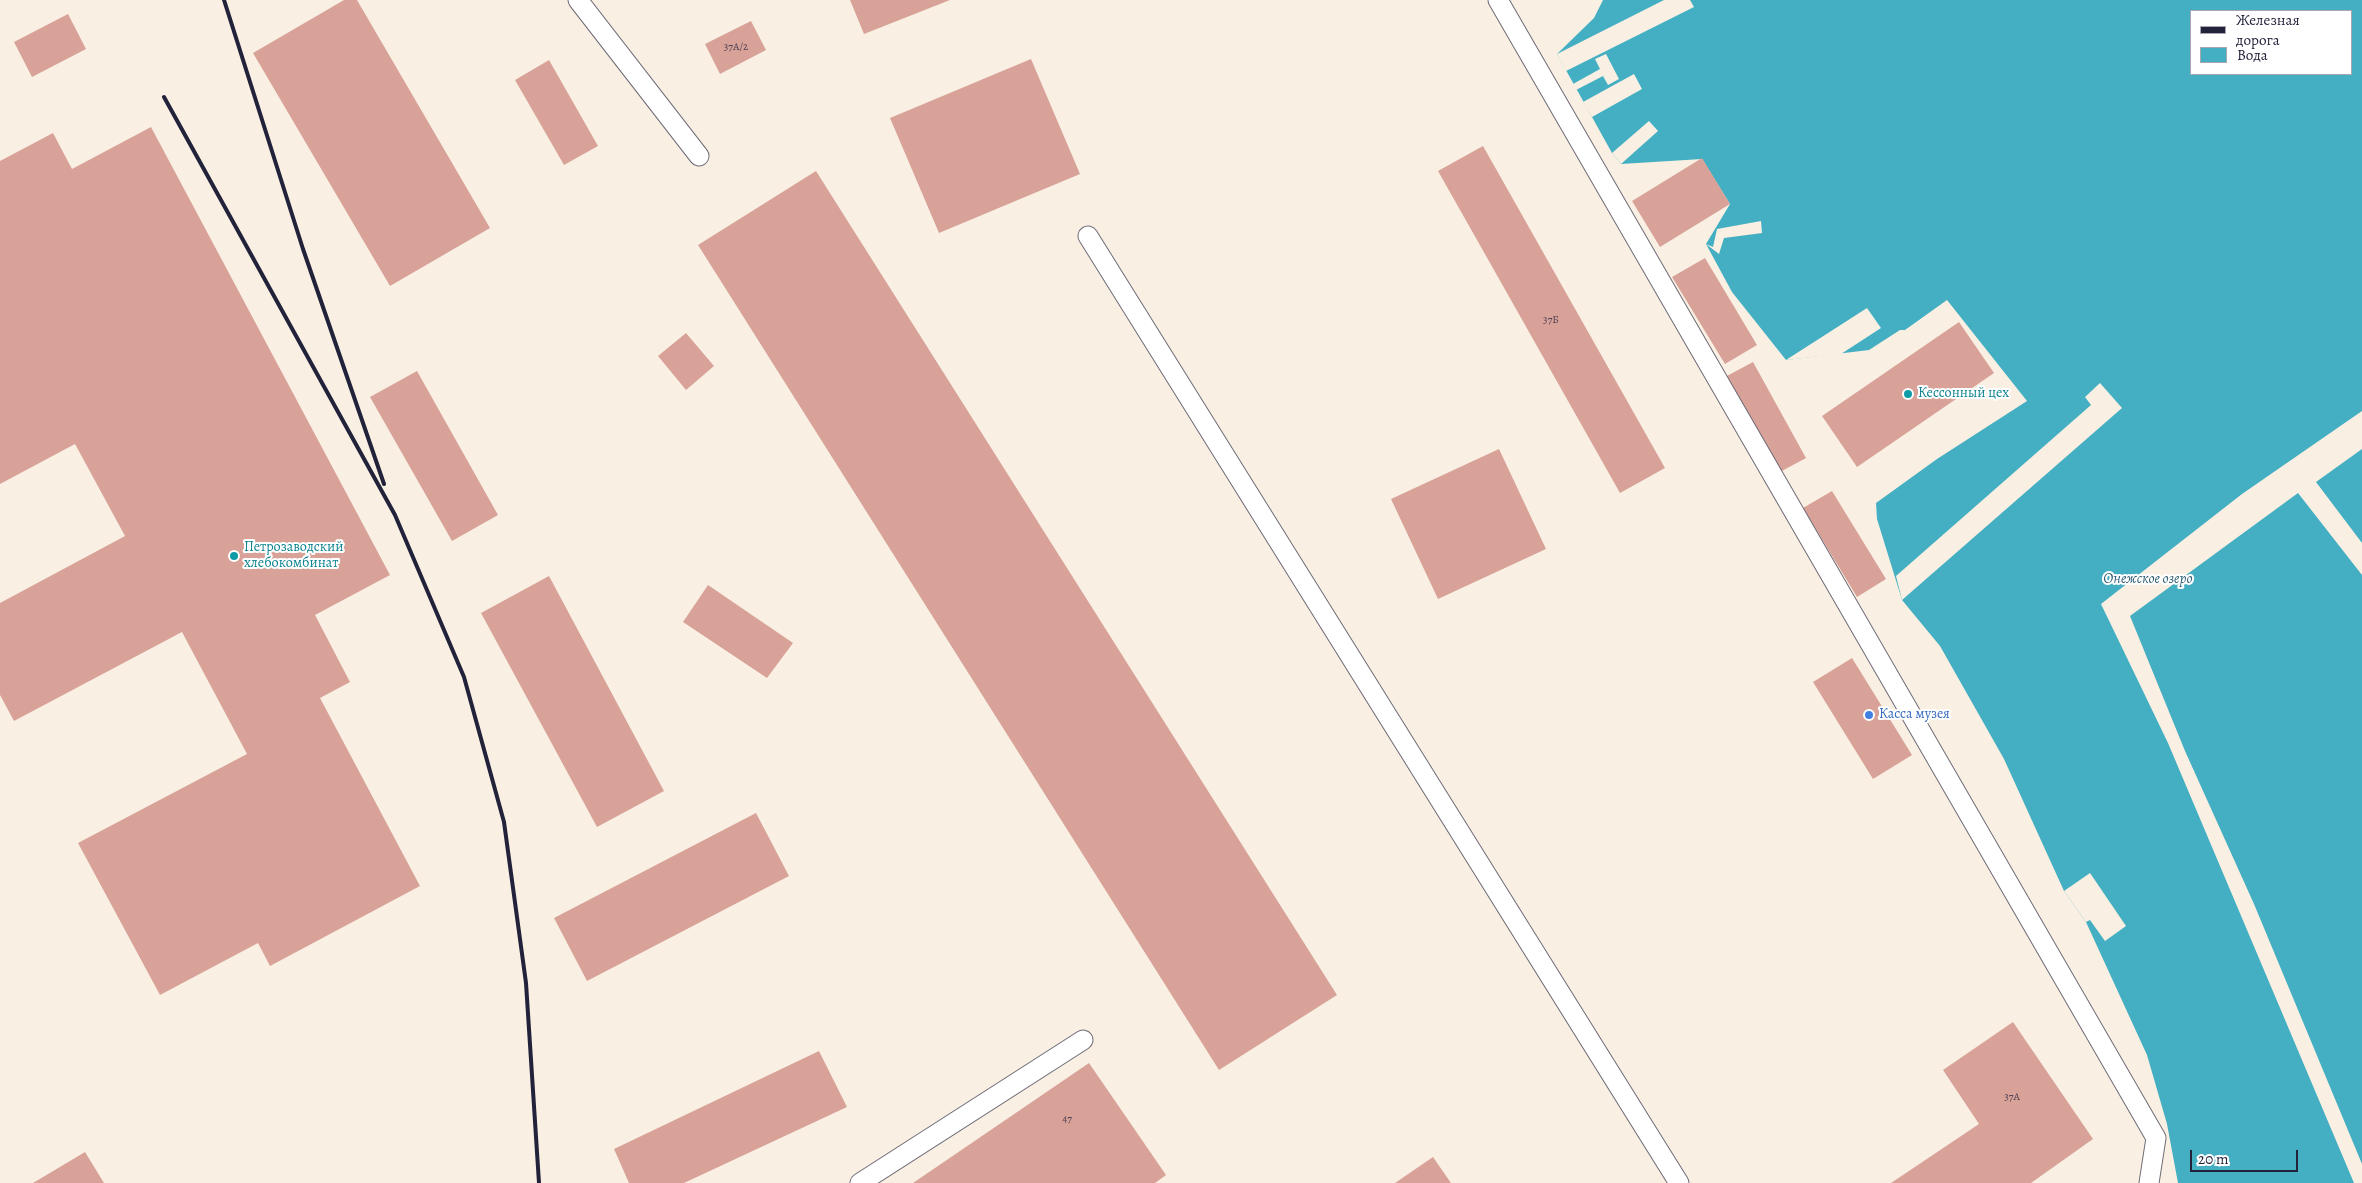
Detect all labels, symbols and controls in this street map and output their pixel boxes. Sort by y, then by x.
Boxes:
legend [2190,10,2352,75]
text: Железная дорога [2236,10,2300,50]
house number: 37А/2 [724,40,748,54]
text: Вода [2237,45,2268,65]
house number: 37Б [1543,313,1559,327]
place label: Кессонный цех [1918,386,2009,402]
marker: Кессонный цех [1902,388,1914,400]
place label: Петрозаводский хлебокомбинат [244,540,344,572]
marker: Петрозаводский хлебокомбинат [228,550,240,562]
water label: Онежское озеро [2103,570,2193,588]
place label: Касса музея [1879,707,1950,723]
marker: Касса музея [1863,709,1875,721]
house number: 37А [2004,1090,2020,1104]
house number: 47 [1062,1112,1072,1126]
scale bar [2192,1140,2300,1172]
text: 20 m [2198,1149,2229,1169]

